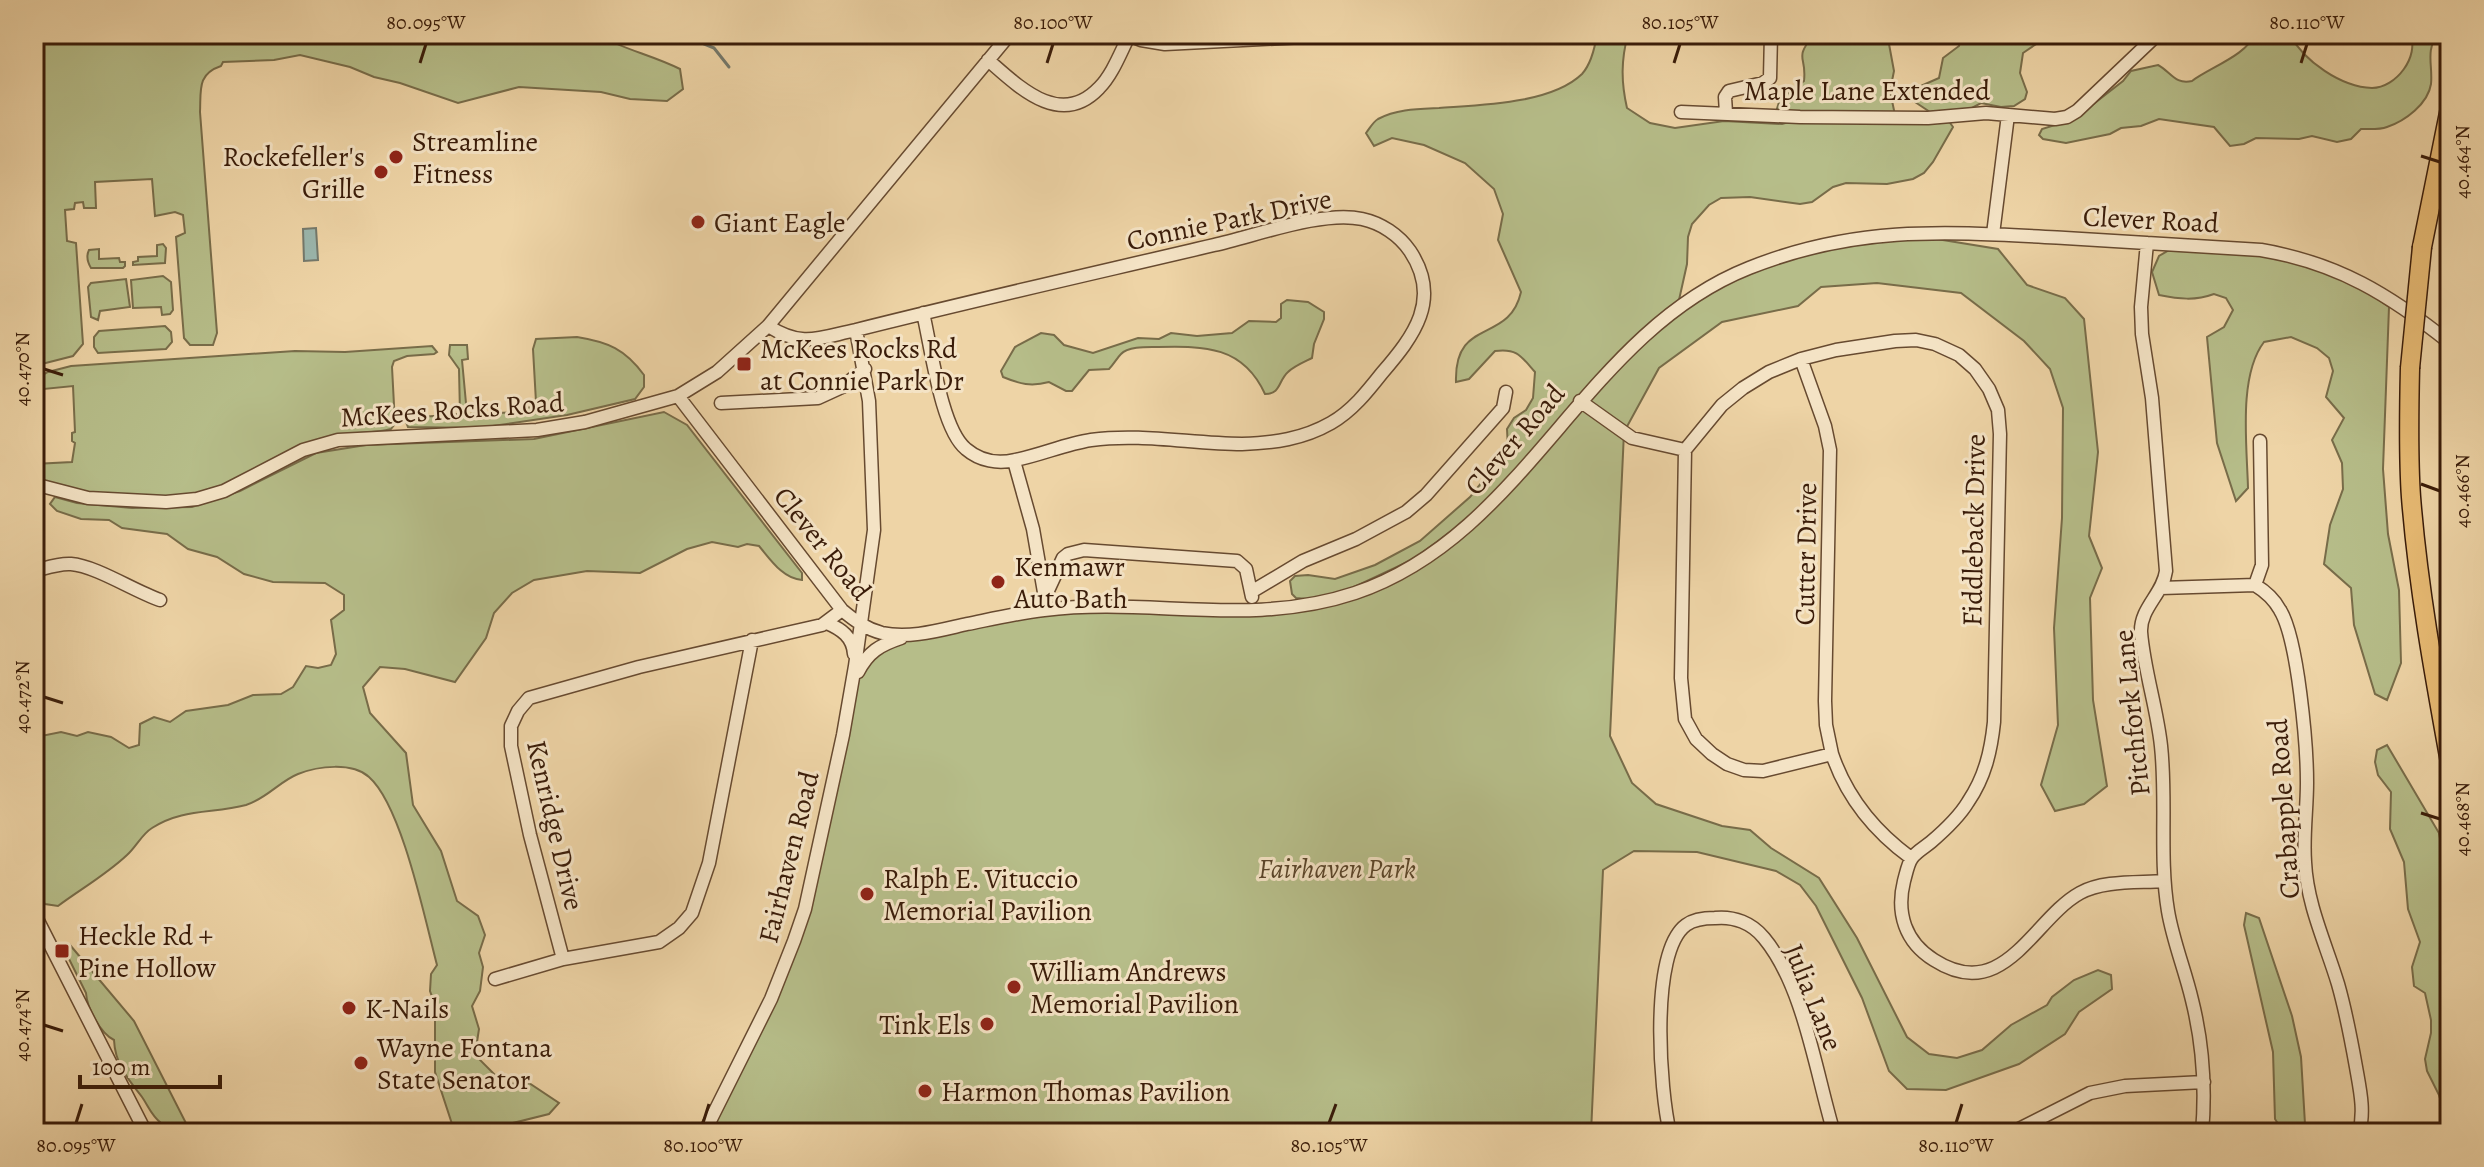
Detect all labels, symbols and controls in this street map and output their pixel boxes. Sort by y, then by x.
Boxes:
text: 80.095°W [386,9,466,36]
text: 80.100°W [1013,9,1093,36]
text: 80.105°W [1641,9,1719,36]
text: 80.110°W [2269,9,2345,36]
street label: Maple Lane Extended [1744,72,1991,110]
place label: Streamline Fitness [412,123,538,193]
text: 40.464°N [2449,125,2476,199]
place label: Rockefeller's Grille [223,138,365,208]
marker: Streamline Fitness [387,148,405,166]
marker: Rockefeller's Grille [372,163,390,181]
street label: Connie Park Drive [1123,180,1335,260]
street label: Clever Road [2082,197,2221,243]
place label: Giant Eagle [714,204,846,242]
marker: Giant Eagle [689,213,707,231]
place label: McKees Rocks Rd at Connie Park Dr [760,330,964,400]
text: 40.470°N [9,332,36,406]
marker: McKees Rocks Rd at Connie Park Dr [735,355,753,373]
street label: Clever Road [1456,375,1574,503]
street label: McKees Rocks Road [339,383,566,437]
street label: Fiddleback Drive [1953,433,1995,627]
text: 40.466°N [2449,454,2476,528]
street label: Clever Road [765,479,880,609]
street label: Cutter Drive [1786,482,1826,626]
place label: Kenmawr Auto Bath [1013,548,1128,618]
marker: Kenmawr Auto Bath [989,573,1007,591]
street label: Pitchfork Lane [2104,628,2160,798]
text: 40.472°N [9,660,36,734]
street label: Crabapple Road [2259,717,2309,900]
street label: Kenridge Drive [517,737,593,914]
street label: Fairhaven Road [749,766,829,947]
text: 40.468°N [2449,782,2476,856]
park label: Fairhaven Park [1258,850,1416,888]
place label: Ralph E. Vituccio Memorial Pavilion [883,860,1092,930]
marker: Ralph E. Vituccio Memorial Pavilion [858,885,876,903]
place label: Heckle Rd + Pine Hollow [78,917,216,987]
street label: Julia Lane [1774,938,1852,1056]
marker: Heckle Rd + Pine Hollow [53,942,71,960]
place label: William Andrews Memorial Pavilion [1029,953,1239,1023]
marker: William Andrews Memorial Pavilion [1005,978,1023,996]
text: 40.474°N [9,989,36,1061]
place label: K-Nails [365,990,449,1028]
marker: K-Nails [340,999,358,1017]
place label: Tink Els [879,1006,971,1044]
marker: Tink Els [978,1015,996,1033]
place label: Wayne Fontana State Senator [376,1029,552,1099]
scale bar [80,1039,220,1089]
text: 100 m [92,1051,151,1083]
marker: Wayne Fontana State Senator [352,1054,370,1072]
place label: Harmon Thomas Pavilion [941,1073,1230,1111]
marker: Harmon Thomas Pavilion [916,1082,934,1100]
text: 80.095°W [36,1132,116,1159]
text: 80.100°W [663,1132,743,1159]
text: 80.105°W [1290,1132,1368,1159]
text: 80.110°W [1918,1132,1994,1159]

